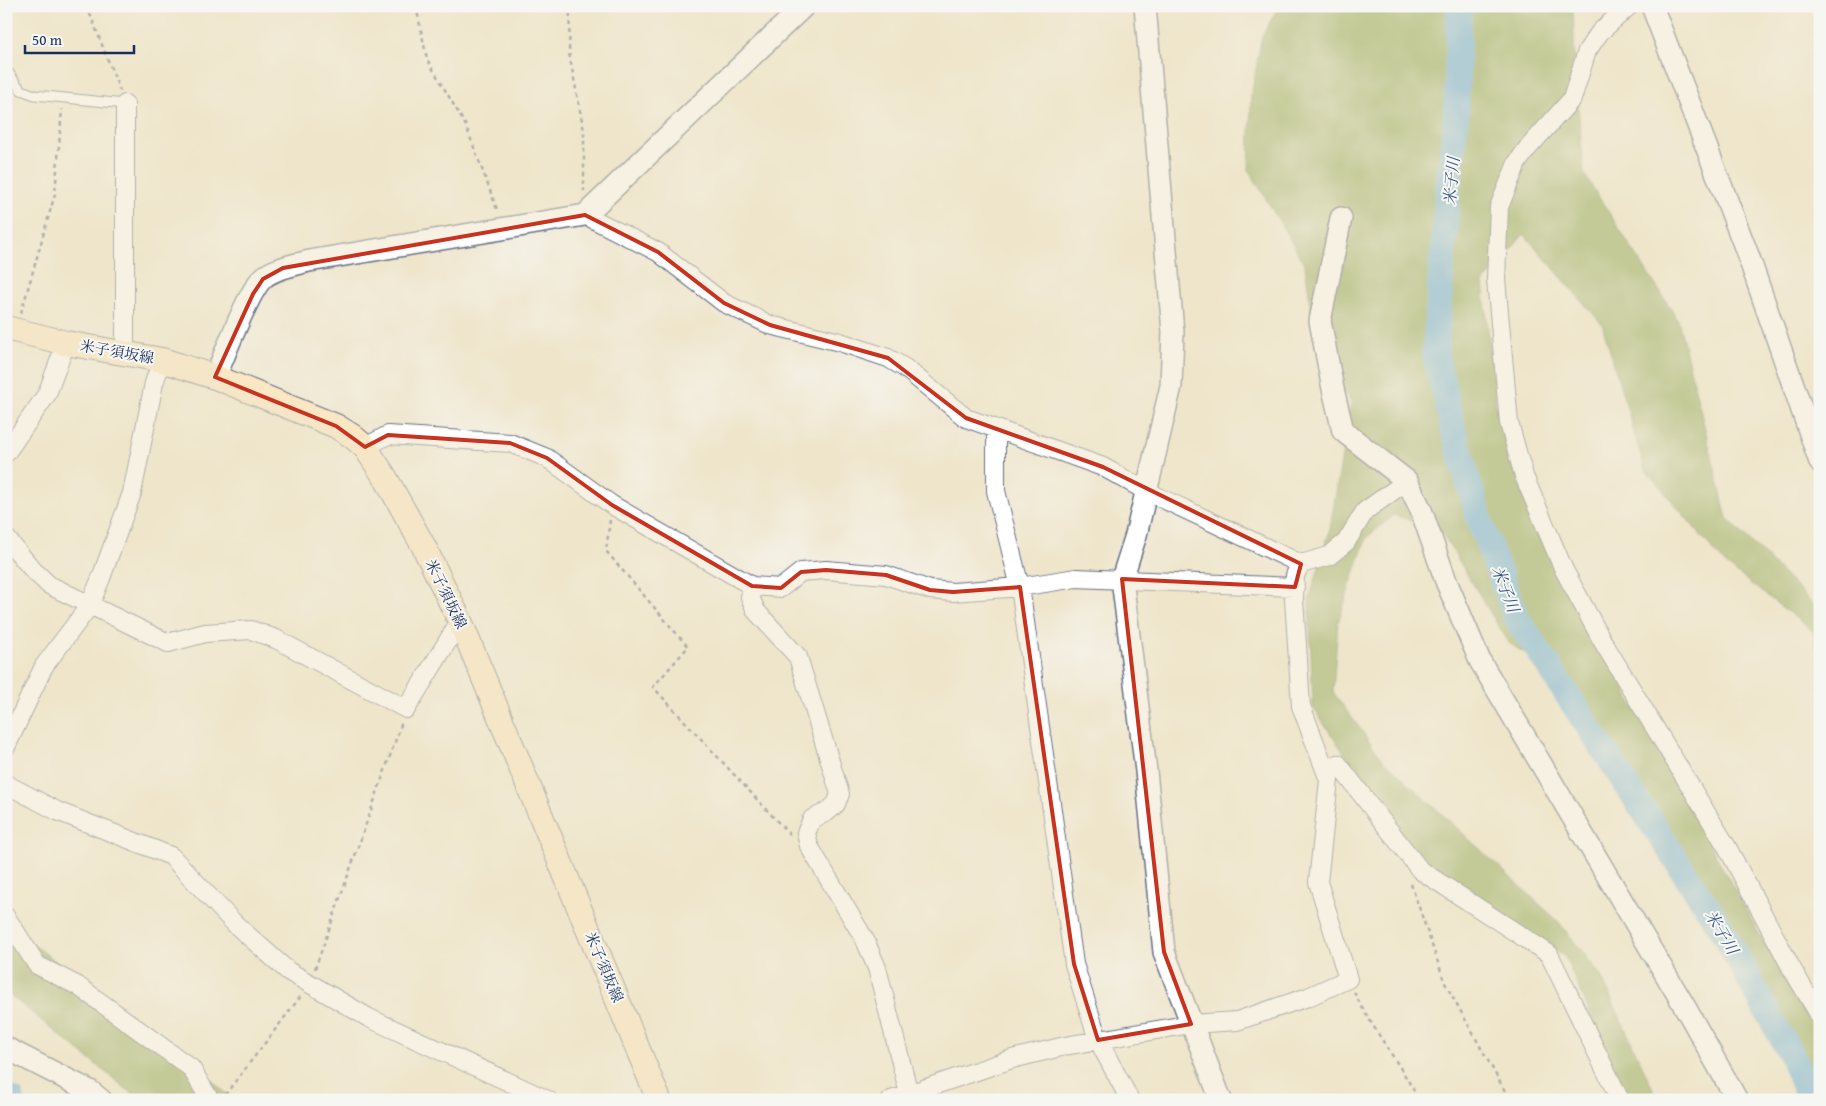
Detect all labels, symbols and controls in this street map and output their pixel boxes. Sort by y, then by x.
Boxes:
scale bar [25,22,134,54]
text: 50 m [32,29,63,50]
water label: 米子川 [1437,154,1465,206]
street label: 米子須坂線 [78,335,156,368]
street label: 米子須坂線 [421,555,472,632]
water label: 米子川 [1486,562,1527,618]
water label: 米子川 [1699,905,1746,960]
street label: 米子須坂線 [580,928,629,1005]

